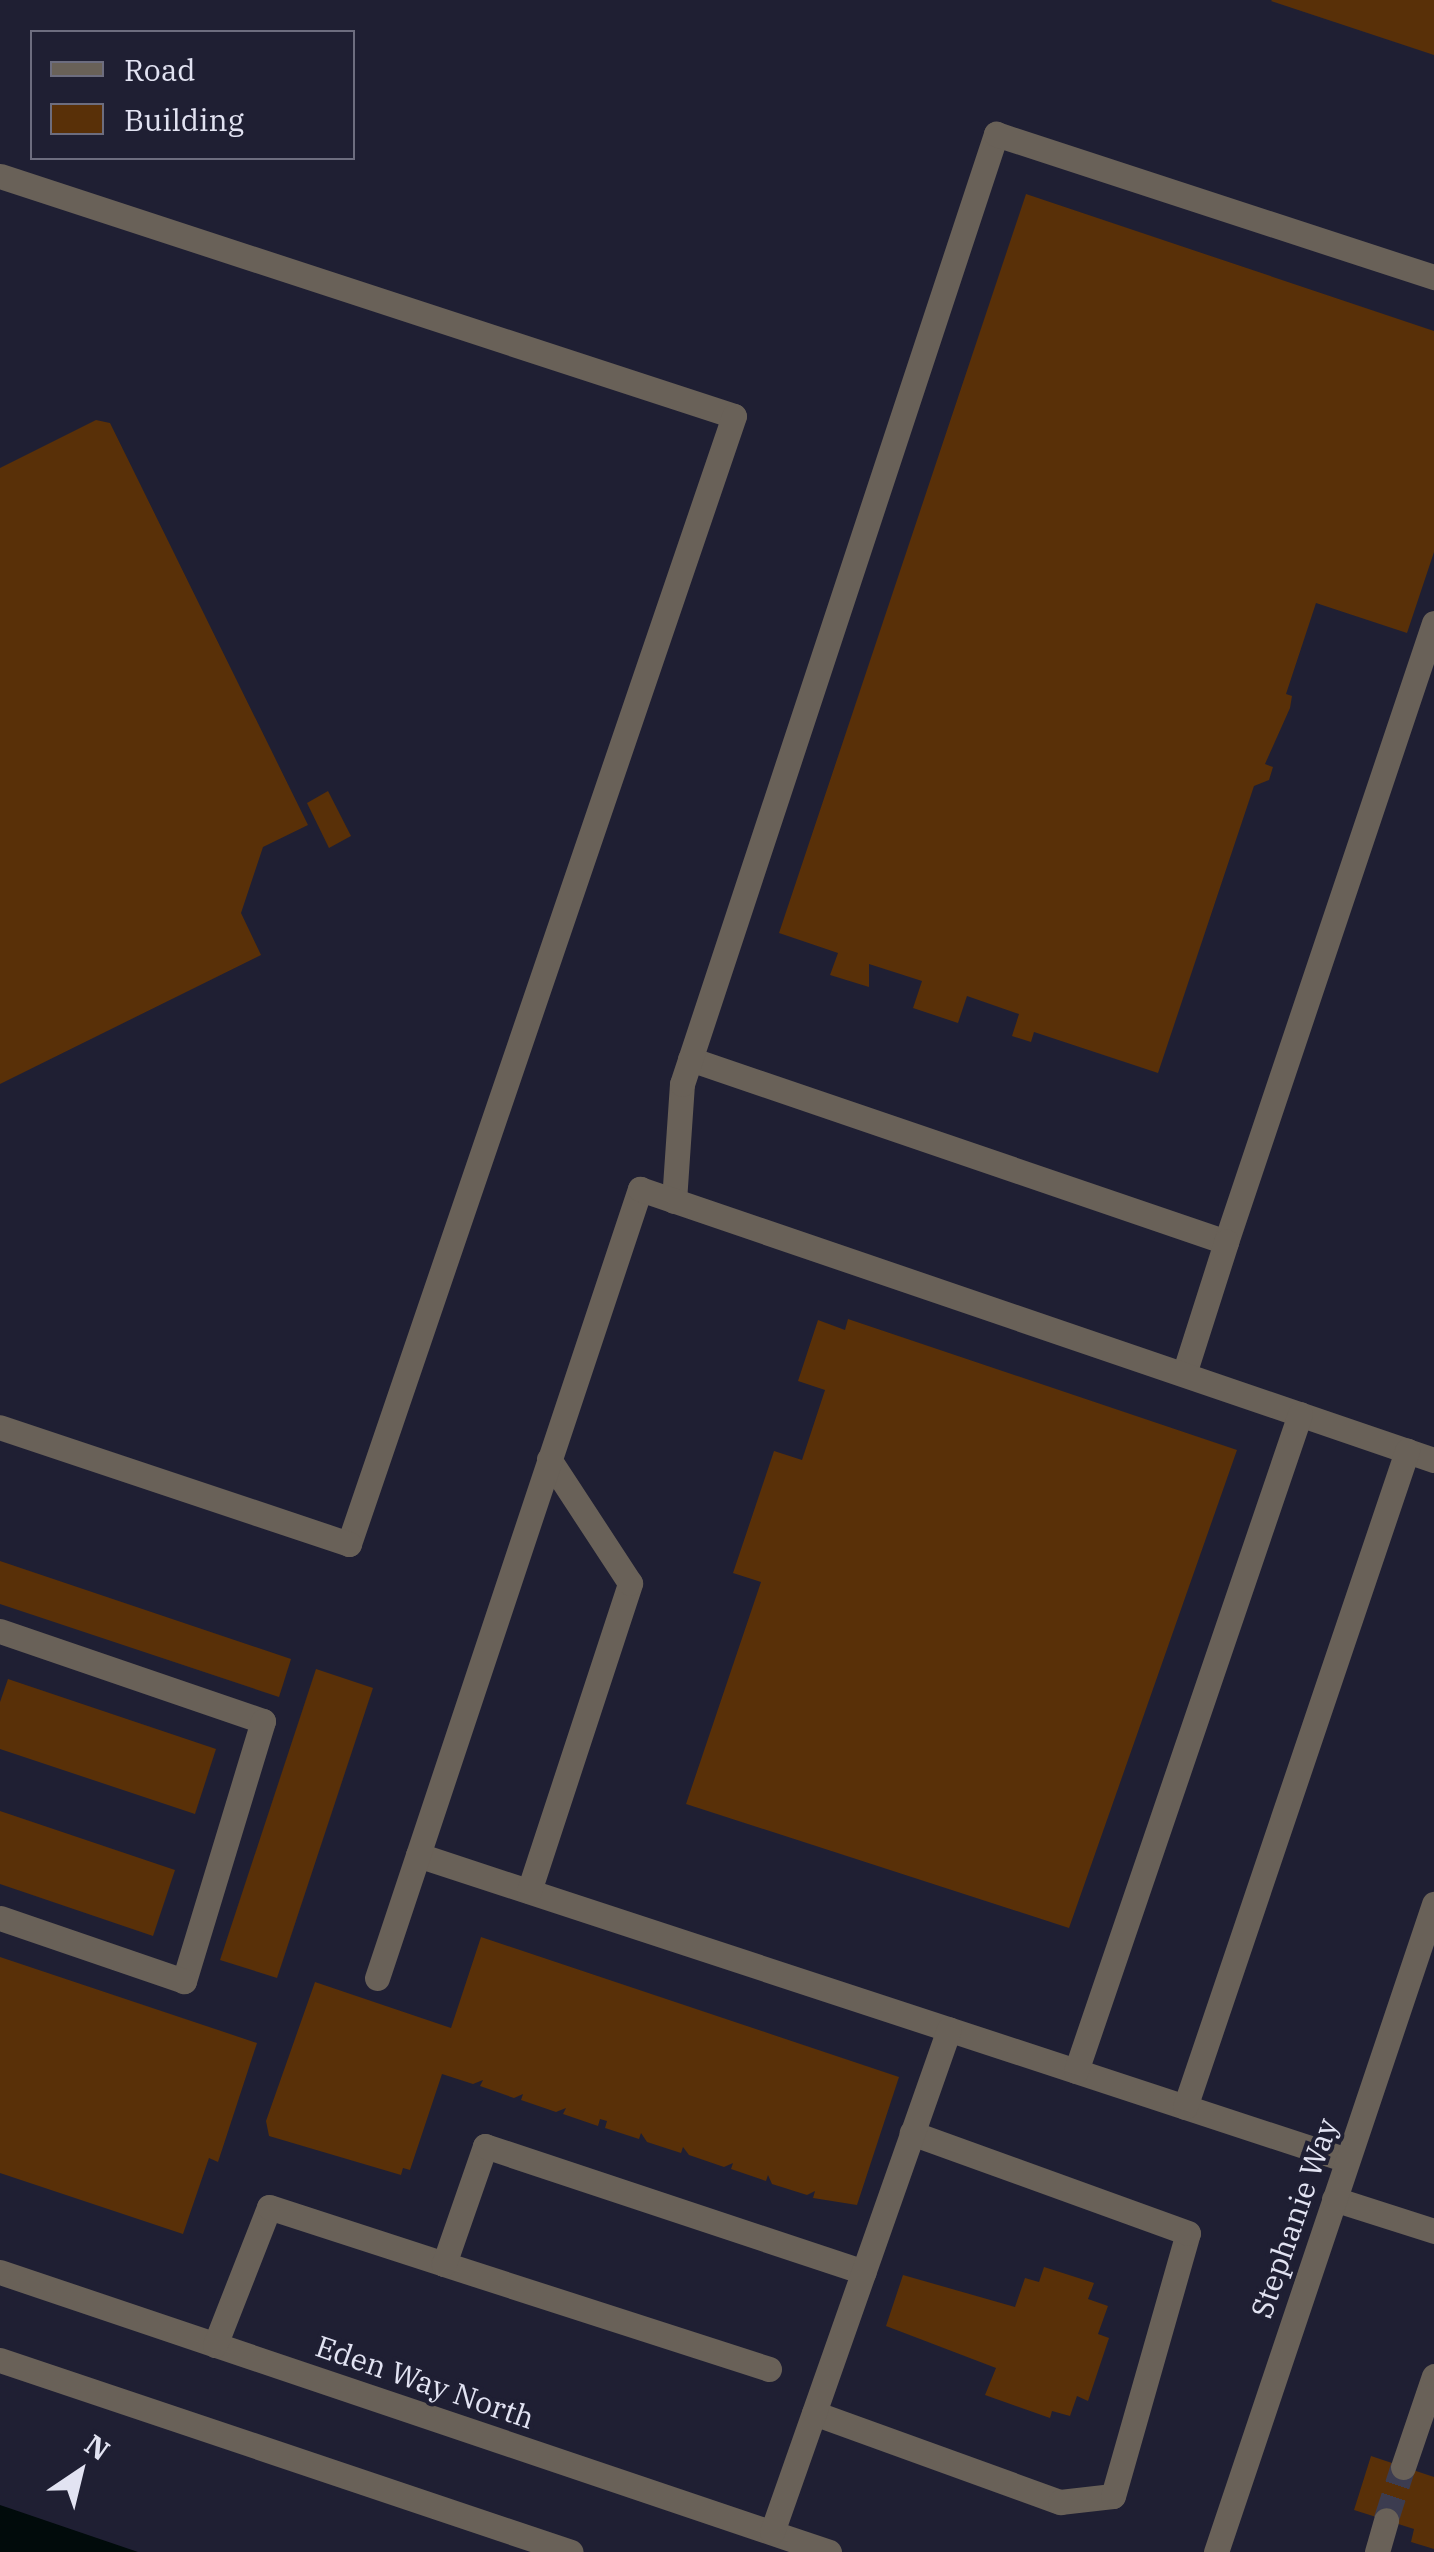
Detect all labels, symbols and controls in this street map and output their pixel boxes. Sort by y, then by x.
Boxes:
legend [30,30,355,160]
text: Road [124,50,196,89]
text: Building [124,100,244,139]
street label: Stephanie Way [1243,2113,1345,2323]
street label: Eden Way North [311,2328,539,2436]
north arrow [30,2422,130,2522]
text: N [78,2426,117,2469]

